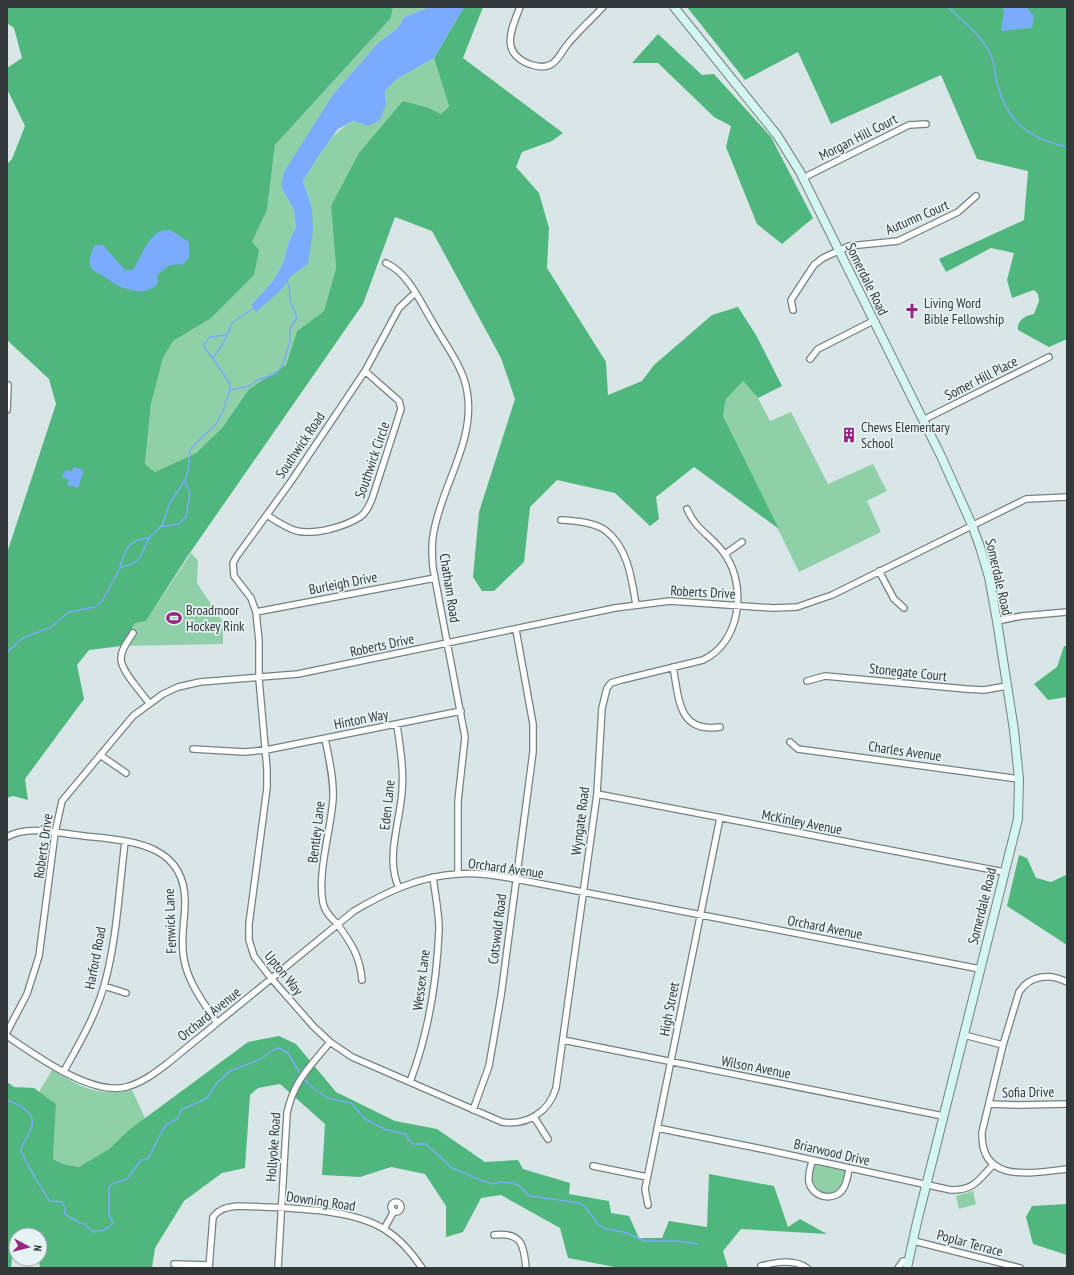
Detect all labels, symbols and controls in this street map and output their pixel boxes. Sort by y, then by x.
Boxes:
street label: Morgan Hill Court [816,109,900,164]
street label: Autumn Court [883,196,951,238]
street label: Somerdale Road [842,240,892,318]
place label: Living Word Bible Fellowship [924,294,1004,328]
church icon: Living Word Bible Fellowship [903,302,921,320]
street label: Somer Hill Place [942,352,1021,404]
street label: Southwick Road [271,408,329,482]
place label: Chews Elementary School [861,418,951,452]
street label: Southwick Circle [351,419,394,501]
building icon: Chews Elementary School [840,426,858,444]
street label: Somerdale Road [981,537,1017,617]
street label: Chatham Road [436,552,464,624]
street label: Burleigh Drive [307,568,379,598]
street label: Roberts Drive [670,581,736,603]
place label: Broadmoor Hockey Rink [186,601,245,635]
sports icon: Broadmoor Hockey Rink [165,609,183,627]
street label: Roberts Drive [348,629,416,661]
street label: Stonegate Court [868,659,948,685]
street label: Hinton Way [332,705,391,733]
street label: Charles Avenue [867,737,943,765]
street label: Eden Lane [375,779,399,831]
street label: Wyngate Road [567,786,593,856]
street label: Bentley Lane [303,800,329,864]
street label: McKinley Avenue [760,805,844,839]
street label: Roberts Drive [30,812,56,880]
street label: Orchard Avenue [467,854,545,882]
street label: Somerdale Road [964,866,1000,946]
street label: Fenwick Lane [160,888,180,954]
street label: Cotswold Road [484,893,510,965]
street label: Orchard Avenue [786,911,864,943]
street label: Harford Road [80,925,110,991]
street label: Upton Way [261,947,308,999]
street label: Wessex Lane [408,948,434,1011]
street label: High Street [655,980,683,1038]
street label: Orchard Avenue [174,983,244,1045]
street label: Wilson Avenue [720,1051,793,1083]
street label: Sofia Drive [1002,1083,1054,1101]
street label: Hollyoke Road [262,1112,284,1182]
street label: Briarwood Drive [792,1135,872,1170]
street label: Downing Road [285,1187,357,1215]
street label: Poplar Terrace [935,1226,1005,1261]
north arrow [8,1227,48,1267]
text: N [31,1244,45,1252]

